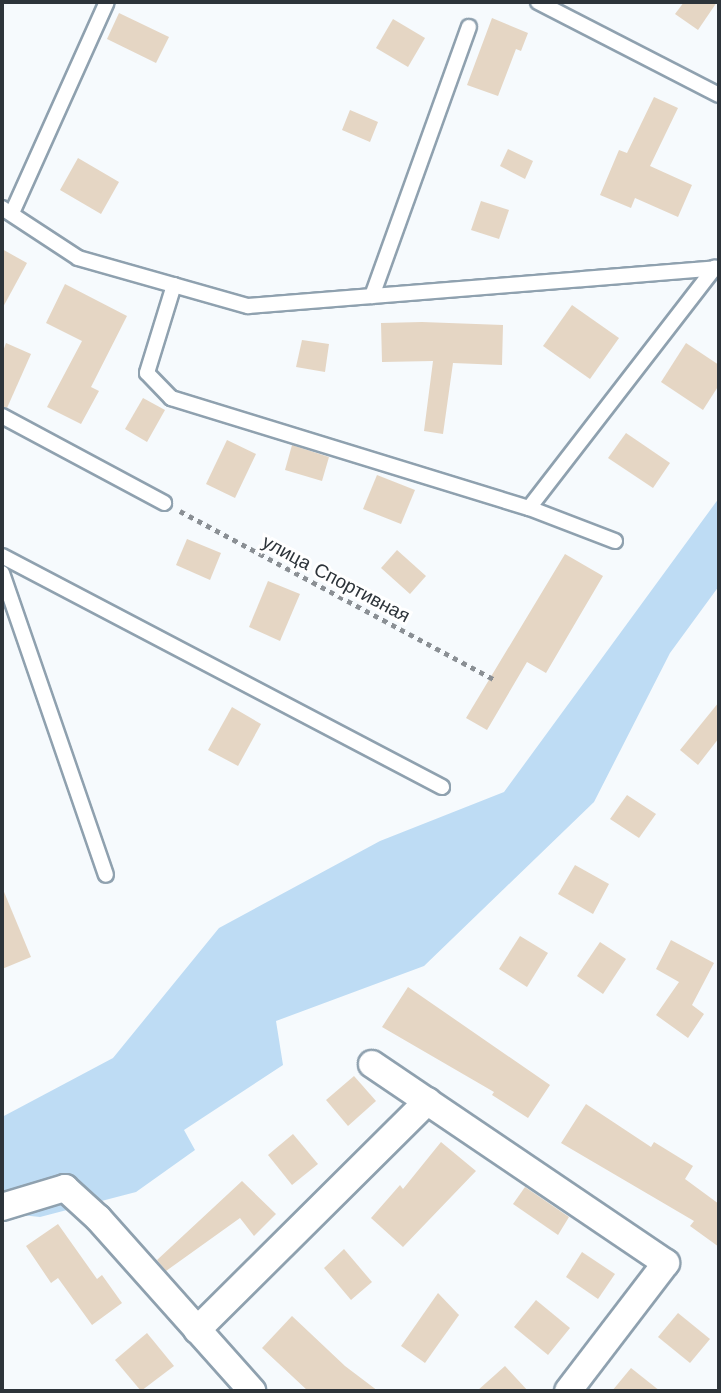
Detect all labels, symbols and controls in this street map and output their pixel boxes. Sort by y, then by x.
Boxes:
street label: улица Спортивная [258,530,414,628]

